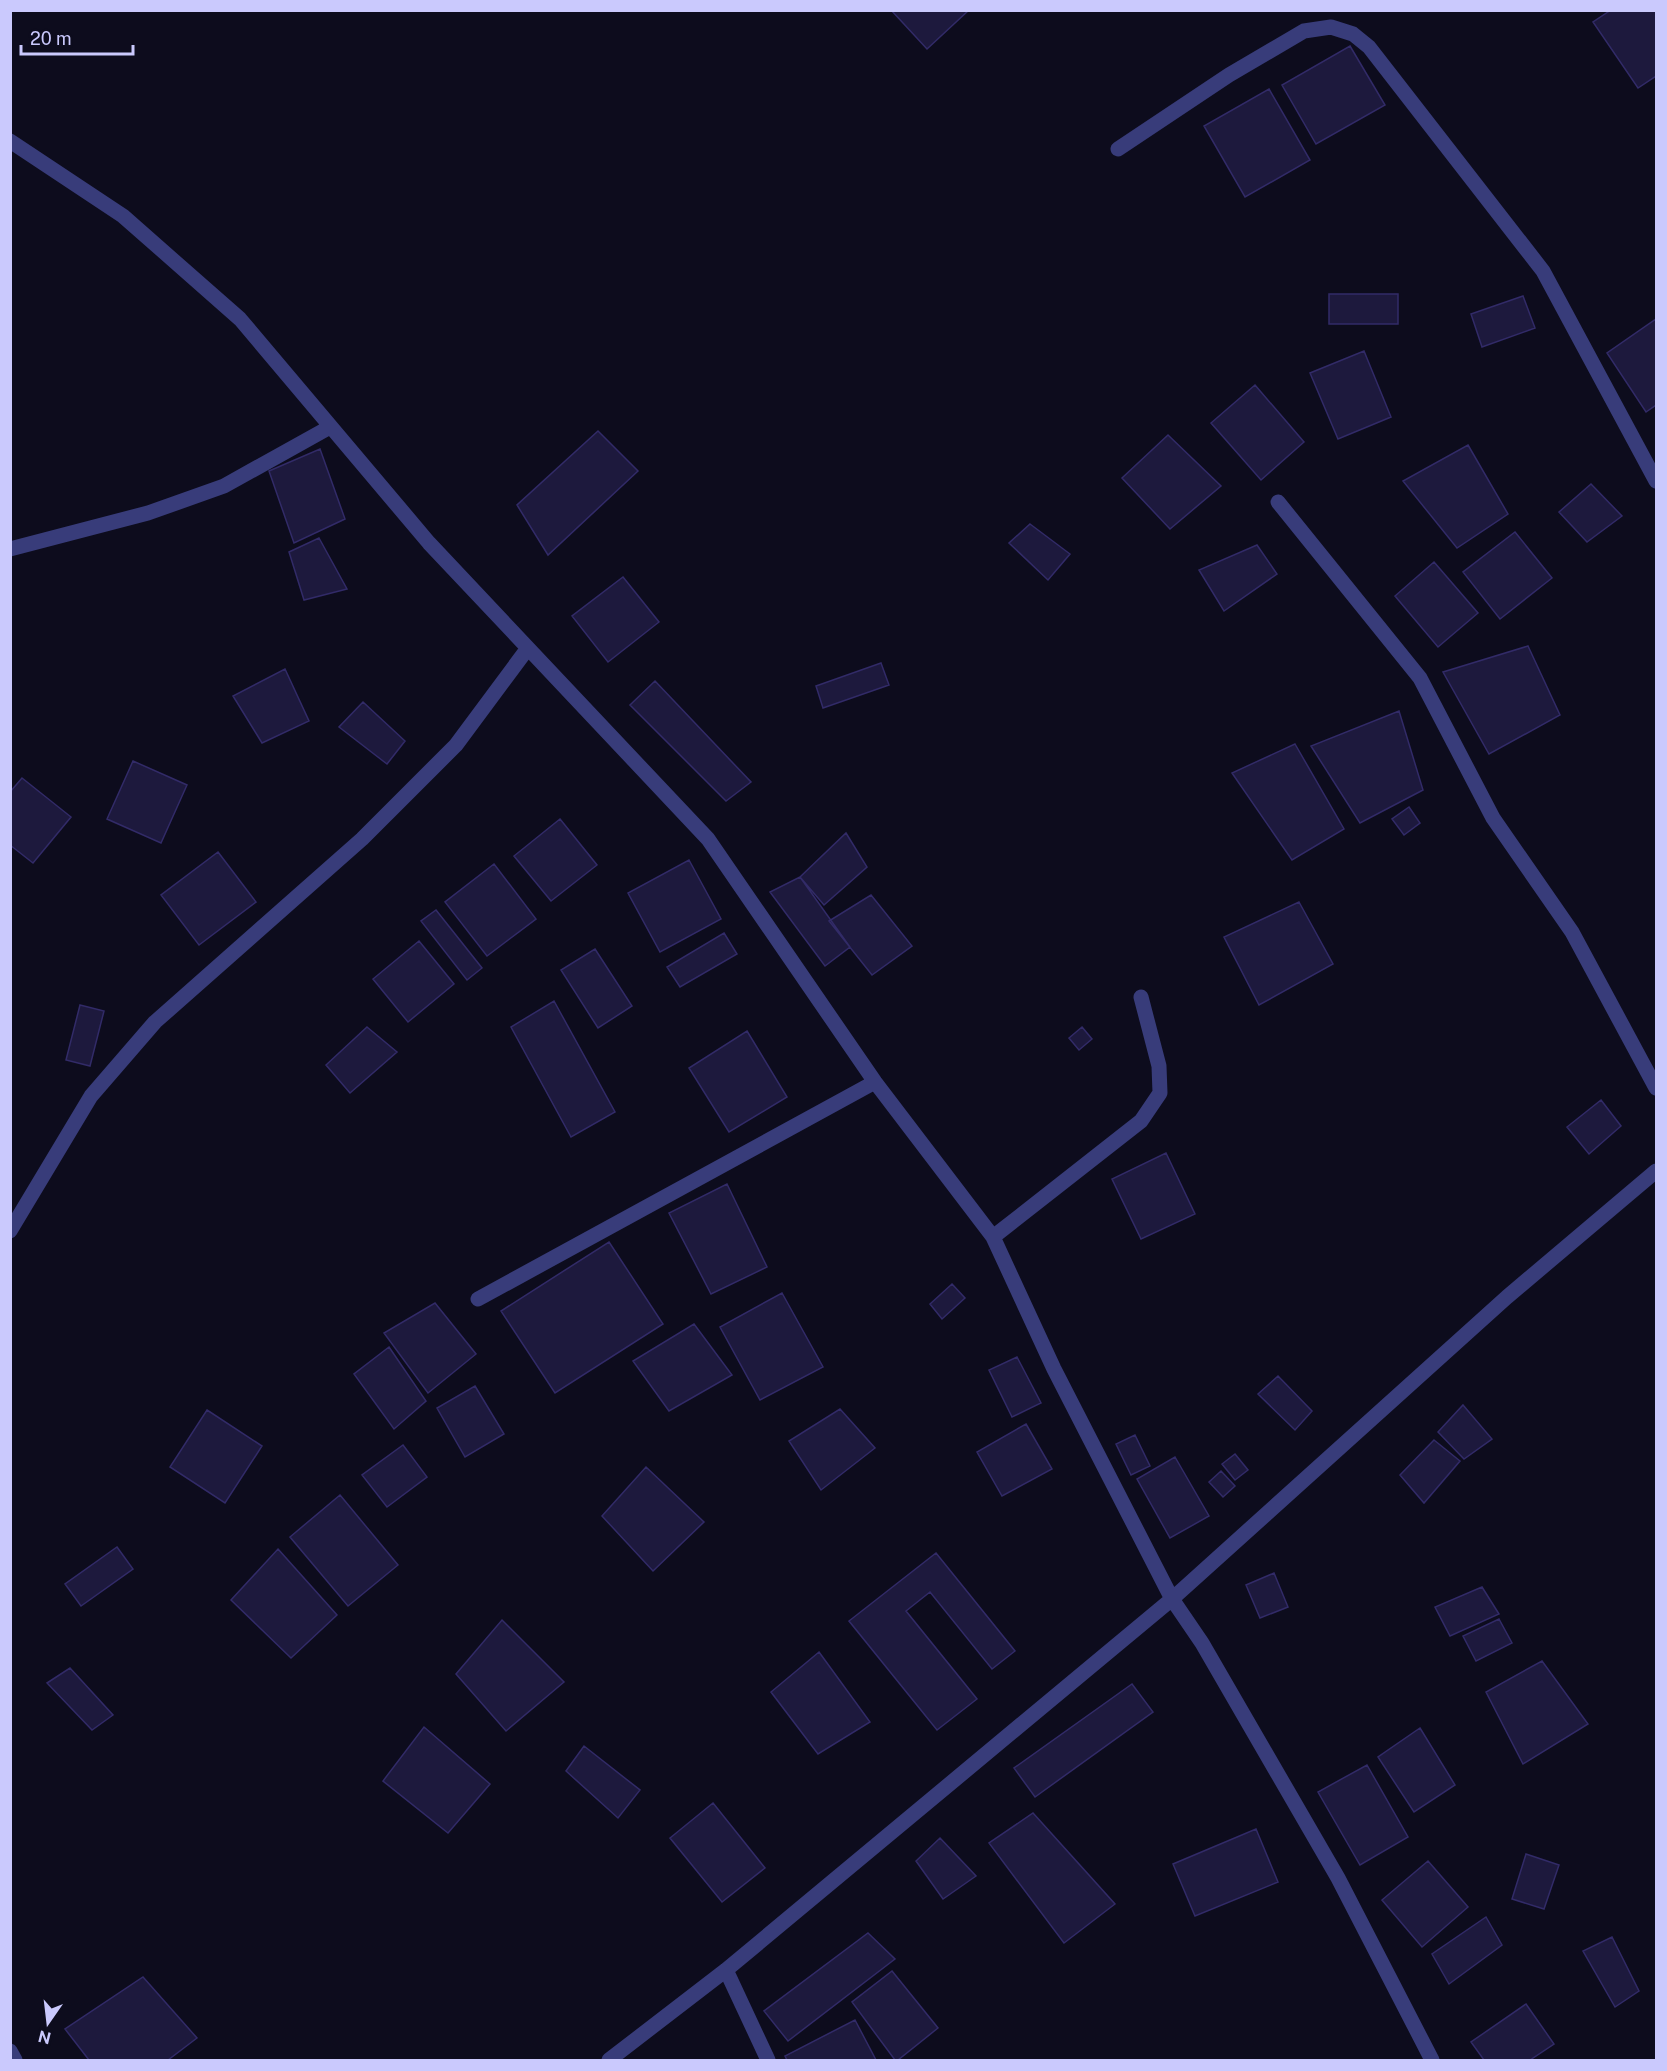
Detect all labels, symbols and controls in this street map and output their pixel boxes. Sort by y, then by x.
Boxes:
scale bar [21,18,134,56]
text: 20 m [30,28,72,49]
north arrow [18,1993,78,2053]
text: N [36,2026,53,2048]

